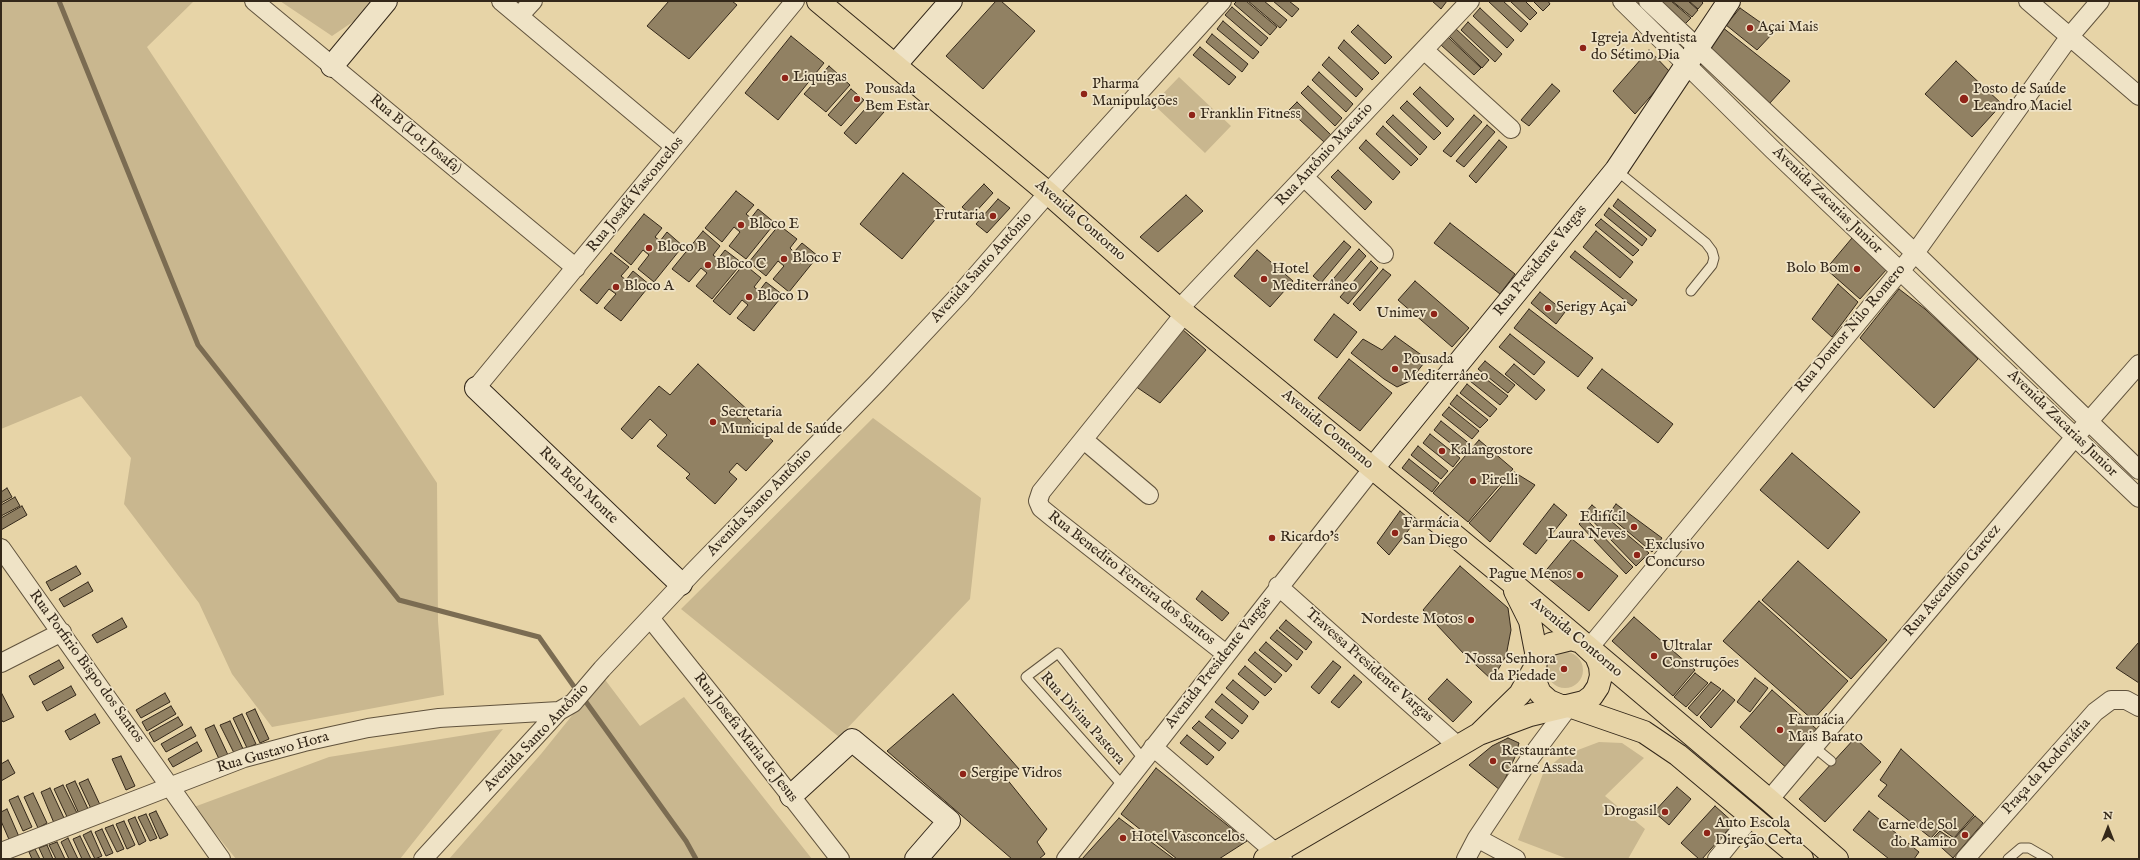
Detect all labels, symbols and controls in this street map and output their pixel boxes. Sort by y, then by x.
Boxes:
place label: Açai Mais [1758,19,1818,37]
marker: Açai Mais [1745,23,1755,33]
place label: Igreja Adventista do Sétimo Dia [1591,30,1697,65]
marker: Igreja Adventista do Sétimo Dia [1578,43,1588,53]
place label: Liquigas [793,69,847,87]
marker: Liquigas [780,73,790,83]
place label: Pharma Manipulações [1092,76,1178,111]
place label: Pousada Bem Estar [865,81,929,116]
place label: Posto de Saúde Leandro Maciel [1973,81,2072,116]
marker: Pharma Manipulações [1079,89,1089,99]
street label: Rua B (Lot Josafa) [365,91,465,179]
marker: Posto de Saúde Leandro Maciel [1958,93,1970,105]
marker: Pousada Bem Estar [852,94,862,104]
street label: Rua Antônio Macario [1273,100,1377,210]
place label: Franklin Fitness [1200,106,1301,124]
marker: Franklin Fitness [1187,110,1197,120]
street label: Rua Josafá Vasconcelos [584,134,688,256]
street label: Avenida Zacarias Junior [1768,144,1886,258]
street label: Avenida Contorno [1031,177,1129,265]
street label: Rua Presidente Vargas [1491,202,1591,320]
place label: Frutaria [935,207,985,225]
street label: Avenida Santo Antônio [928,209,1036,327]
marker: Frutaria [988,211,998,221]
place label: Bloco E [749,216,799,234]
marker: Bloco E [736,220,746,230]
place label: Bloco B [657,239,707,257]
marker: Bloco B [644,243,654,253]
place label: Bloco F [792,250,841,268]
marker: Bloco F [779,254,789,264]
place label: Bloco C [716,256,767,274]
marker: Bloco C [703,260,713,270]
place label: Bolo Bom [1786,260,1849,278]
place label: Hotel Mediterrâneo [1272,261,1357,296]
street label: Rua Doutor Nilo Romero [1792,261,1910,397]
marker: Bolo Bom [1852,264,1862,274]
marker: Hotel Mediterrâneo [1259,274,1269,284]
place label: Bloco A [624,278,674,296]
marker: Bloco A [611,282,621,292]
place label: Bloco D [757,288,809,306]
marker: Bloco D [744,292,754,302]
place label: Serigy Açai [1556,299,1626,317]
marker: Serigy Açai [1543,303,1553,313]
place label: Unimev [1377,305,1426,323]
marker: Unimev [1429,309,1439,319]
place label: Pousada Mediterrâneo [1403,351,1488,386]
marker: Pousada Mediterrâneo [1390,364,1400,374]
street label: Avenida Zacarias Junior [2003,367,2121,481]
street label: Avenida Contorno [1277,386,1377,474]
place label: Secretaria Municipal de Saúde [721,404,842,439]
marker: Secretaria Municipal de Saúde [708,417,718,427]
place label: Kalangostore [1450,442,1533,460]
street label: Rua Belo Monte [535,444,621,528]
street label: Avenida Santo Antônio [704,445,816,561]
marker: Kalangostore [1437,446,1447,456]
place label: Pirelli [1481,472,1518,490]
marker: Pirelli [1468,476,1478,486]
street label: Rua Benedito Ferreira dos Santos [1044,508,1218,650]
place label: Edifícil Laura Neves [1548,509,1626,544]
place label: Farmácia San Diego [1403,515,1467,550]
street label: Rua Ascendino Garcez [1901,521,2005,641]
marker: Edifícil Laura Neves [1629,522,1639,532]
marker: Farmácia San Diego [1390,528,1400,538]
place label: Ricardo's [1280,529,1339,547]
marker: Ricardo's [1267,533,1277,543]
place label: Exclusivo Concurso [1645,537,1705,572]
marker: Exclusivo Concurso [1632,550,1642,560]
place label: Pague Menos [1489,566,1572,584]
marker: Pague Menos [1575,570,1585,580]
street label: Rua Porfirio Bispo dos Santos [25,587,147,747]
street label: Avenida Presidente Vargas [1162,594,1276,732]
street label: Avenida Contorno [1526,594,1626,682]
street label: Travessa Presidente Vargas [1301,605,1437,727]
place label: Nordeste Motos [1361,611,1463,629]
marker: Nordeste Motos [1466,615,1476,625]
place label: Ultralar Construções [1662,638,1739,673]
place label: Nossa Senhora da Piedade [1465,651,1556,686]
marker: Ultralar Construções [1649,651,1659,661]
marker: Nossa Senhora da Piedade [1559,664,1569,674]
street label: Rua Divina Pastora [1036,669,1128,769]
street label: Rua Josefa Maria de Jesus [689,670,801,806]
street label: Avenida Santo Antônio [481,680,593,796]
place label: Farmácia Mais Barato [1788,712,1863,747]
street label: Praça da Rodoviária [1999,715,2095,819]
marker: Farmácia Mais Barato [1775,725,1785,735]
street label: Rua Gustavo Hora [215,728,331,778]
place label: Restaurante Carne Assada [1501,743,1584,778]
marker: Restaurante Carne Assada [1488,756,1498,766]
place label: Sergipe Vidros [971,765,1062,783]
marker: Sergipe Vidros [958,769,968,779]
place label: Drogasil [1603,803,1657,821]
marker: Drogasil [1660,807,1670,817]
north arrow [2088,808,2128,848]
text: N [2103,809,2113,823]
place label: Auto Escola Direção Certa [1715,815,1802,850]
place label: Carne de Sol do Ramiro [1878,817,1957,852]
marker: Auto Escola Direção Certa [1702,828,1712,838]
place label: Hotel Vasconcelos [1131,829,1245,847]
marker: Carne de Sol do Ramiro [1960,830,1970,840]
marker: Hotel Vasconcelos [1118,833,1128,843]

